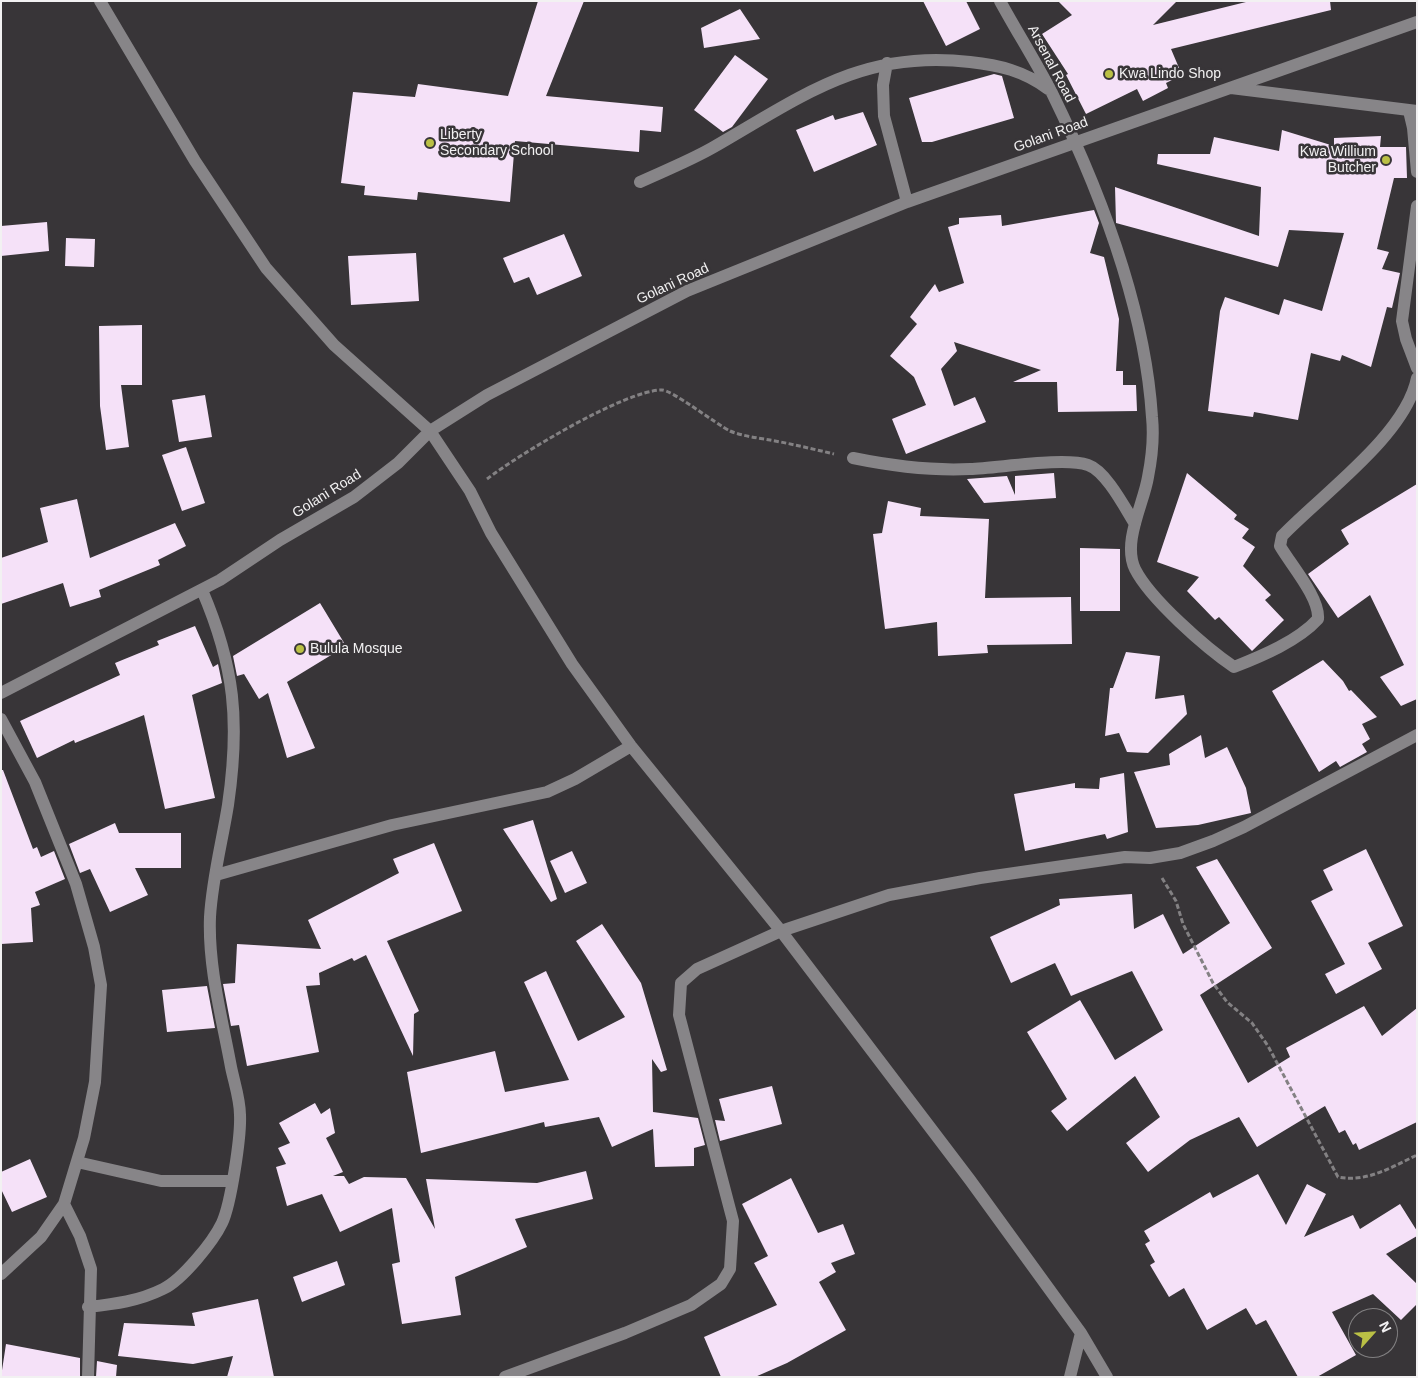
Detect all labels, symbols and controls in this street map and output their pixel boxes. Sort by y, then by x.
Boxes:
street label: Arsenal Road [1024,23,1078,105]
place label: Kwa Lindo Shop [1119,66,1221,82]
marker: Kwa Lindo Shop [1103,68,1115,80]
street label: Golani Road [1012,114,1090,156]
place label: Liberty Secondary School [440,127,554,160]
marker: Liberty Secondary School [424,137,436,149]
place label: Kwa Willium Butcher [1300,144,1376,176]
marker: Kwa Willium Butcher [1380,154,1392,166]
street label: Golani Road [634,260,712,308]
street label: Golani Road [290,466,364,522]
place label: Bulula Mosque [310,641,403,657]
marker: Bulula Mosque [294,643,306,655]
north arrow [1348,1308,1398,1358]
text: N [1376,1319,1395,1335]

